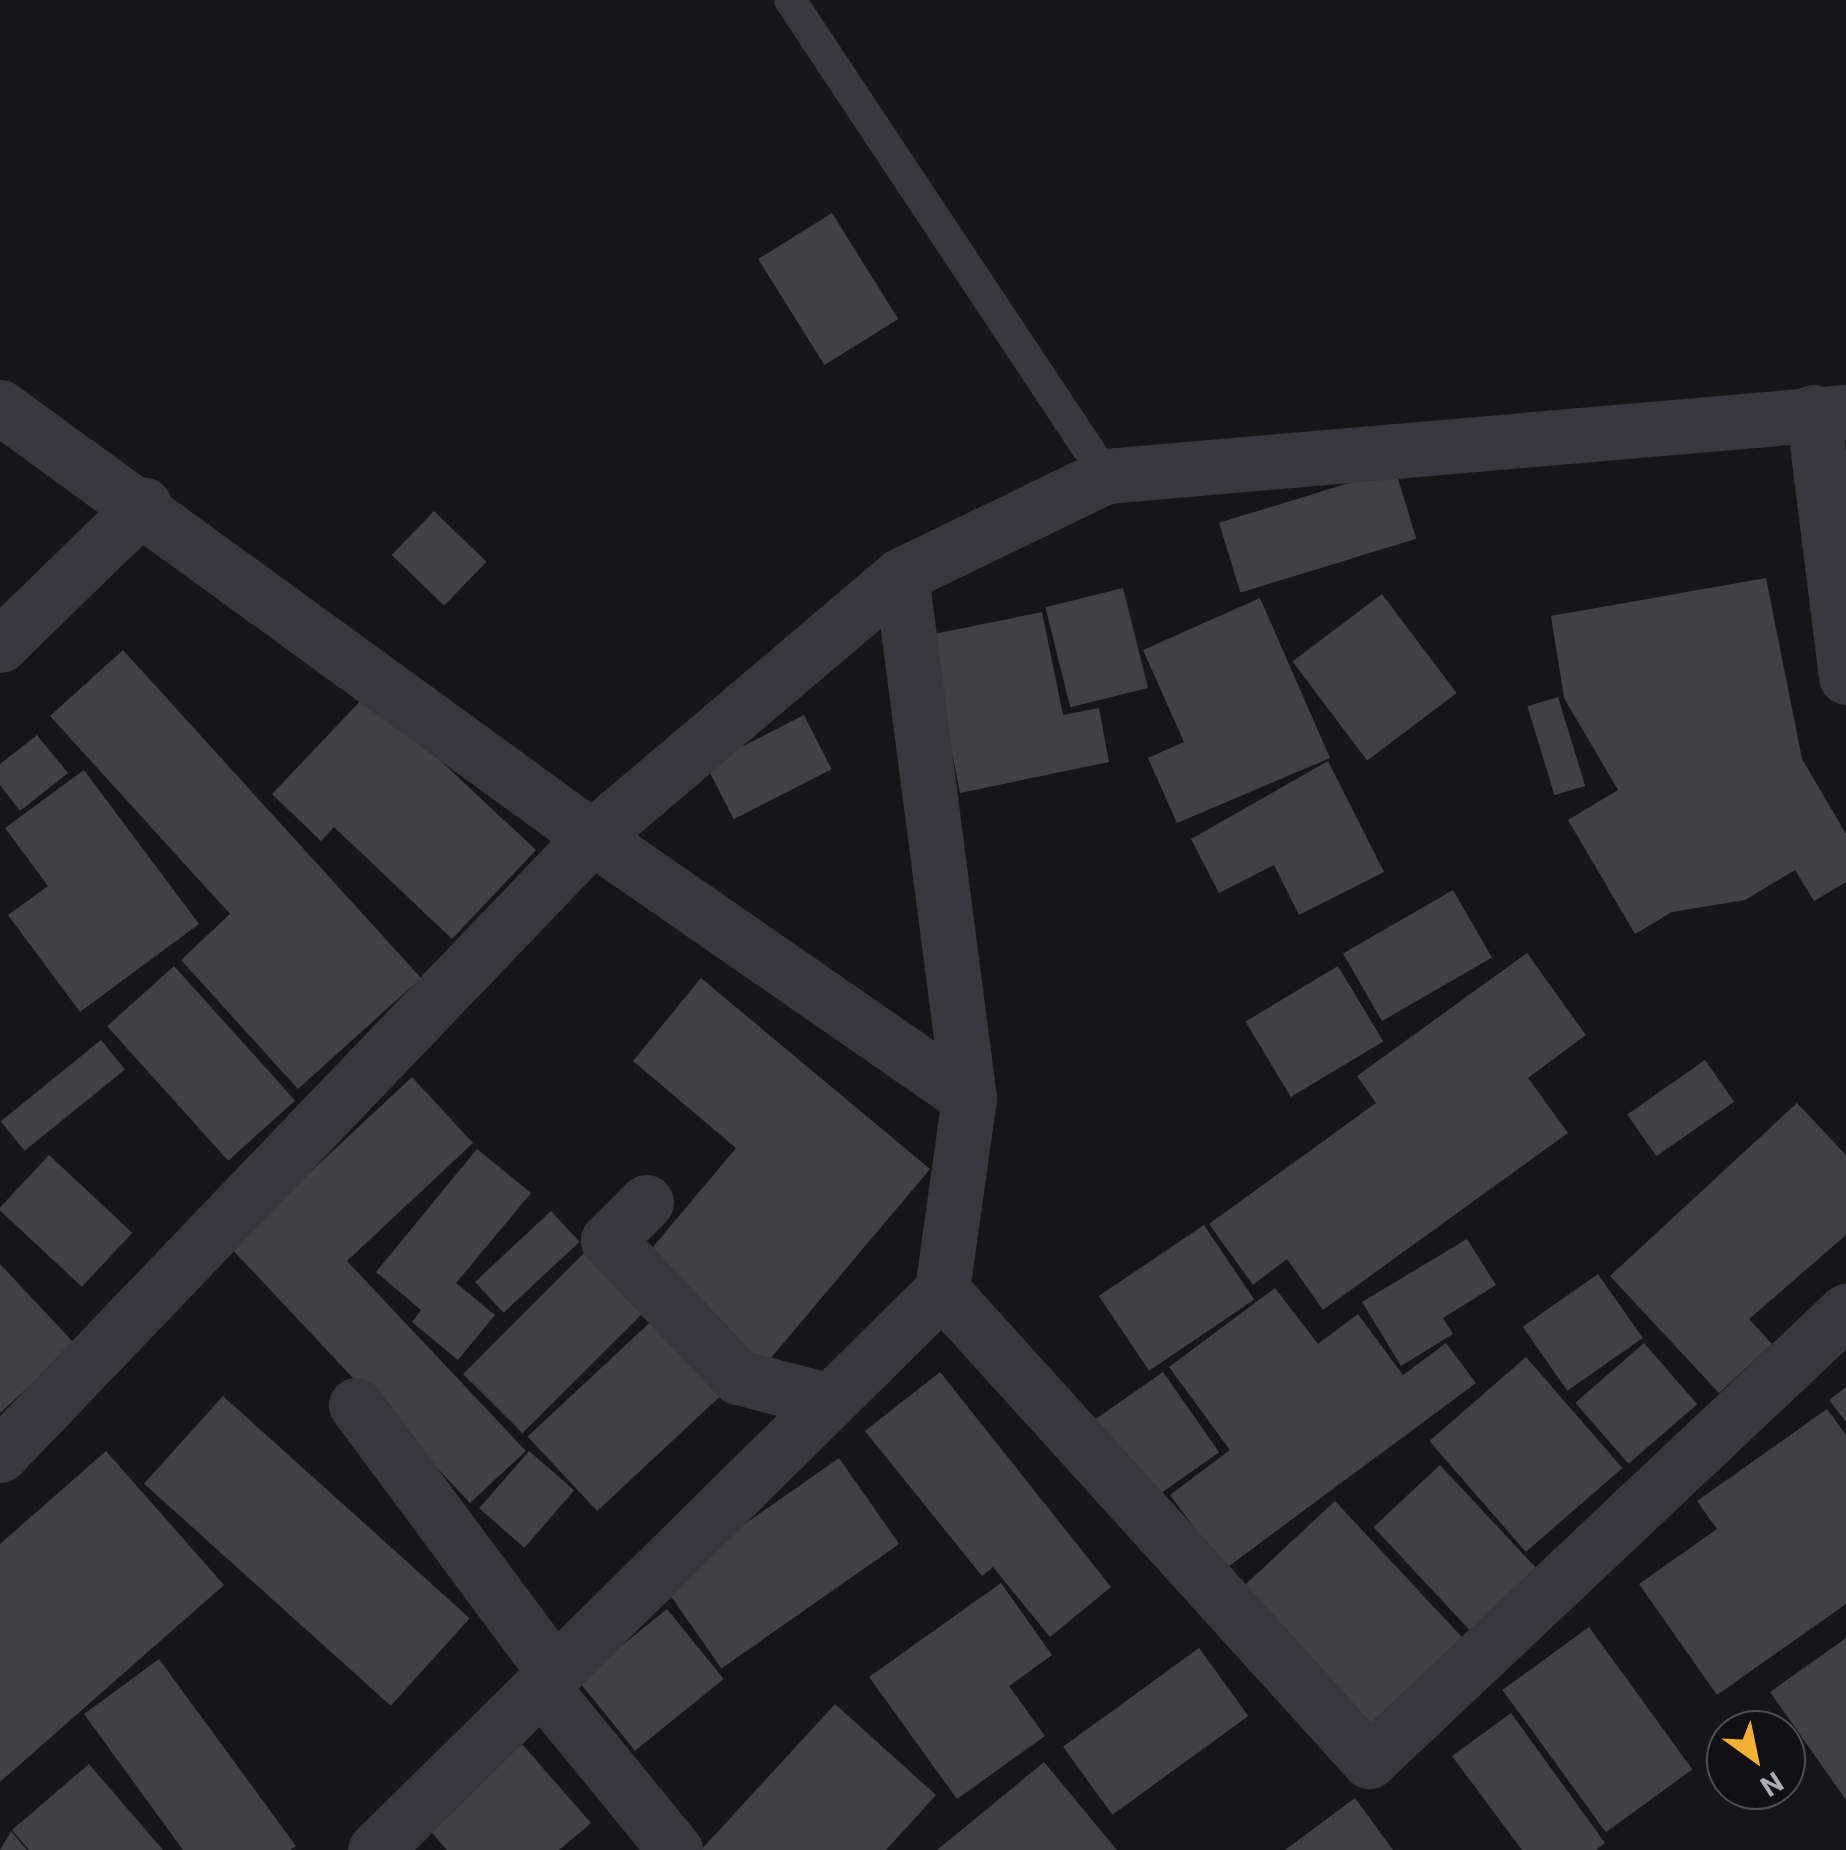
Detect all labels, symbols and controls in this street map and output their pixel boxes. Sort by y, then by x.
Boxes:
north arrow [1706,1710,1806,1810]
text: N [1754,1765,1789,1803]

